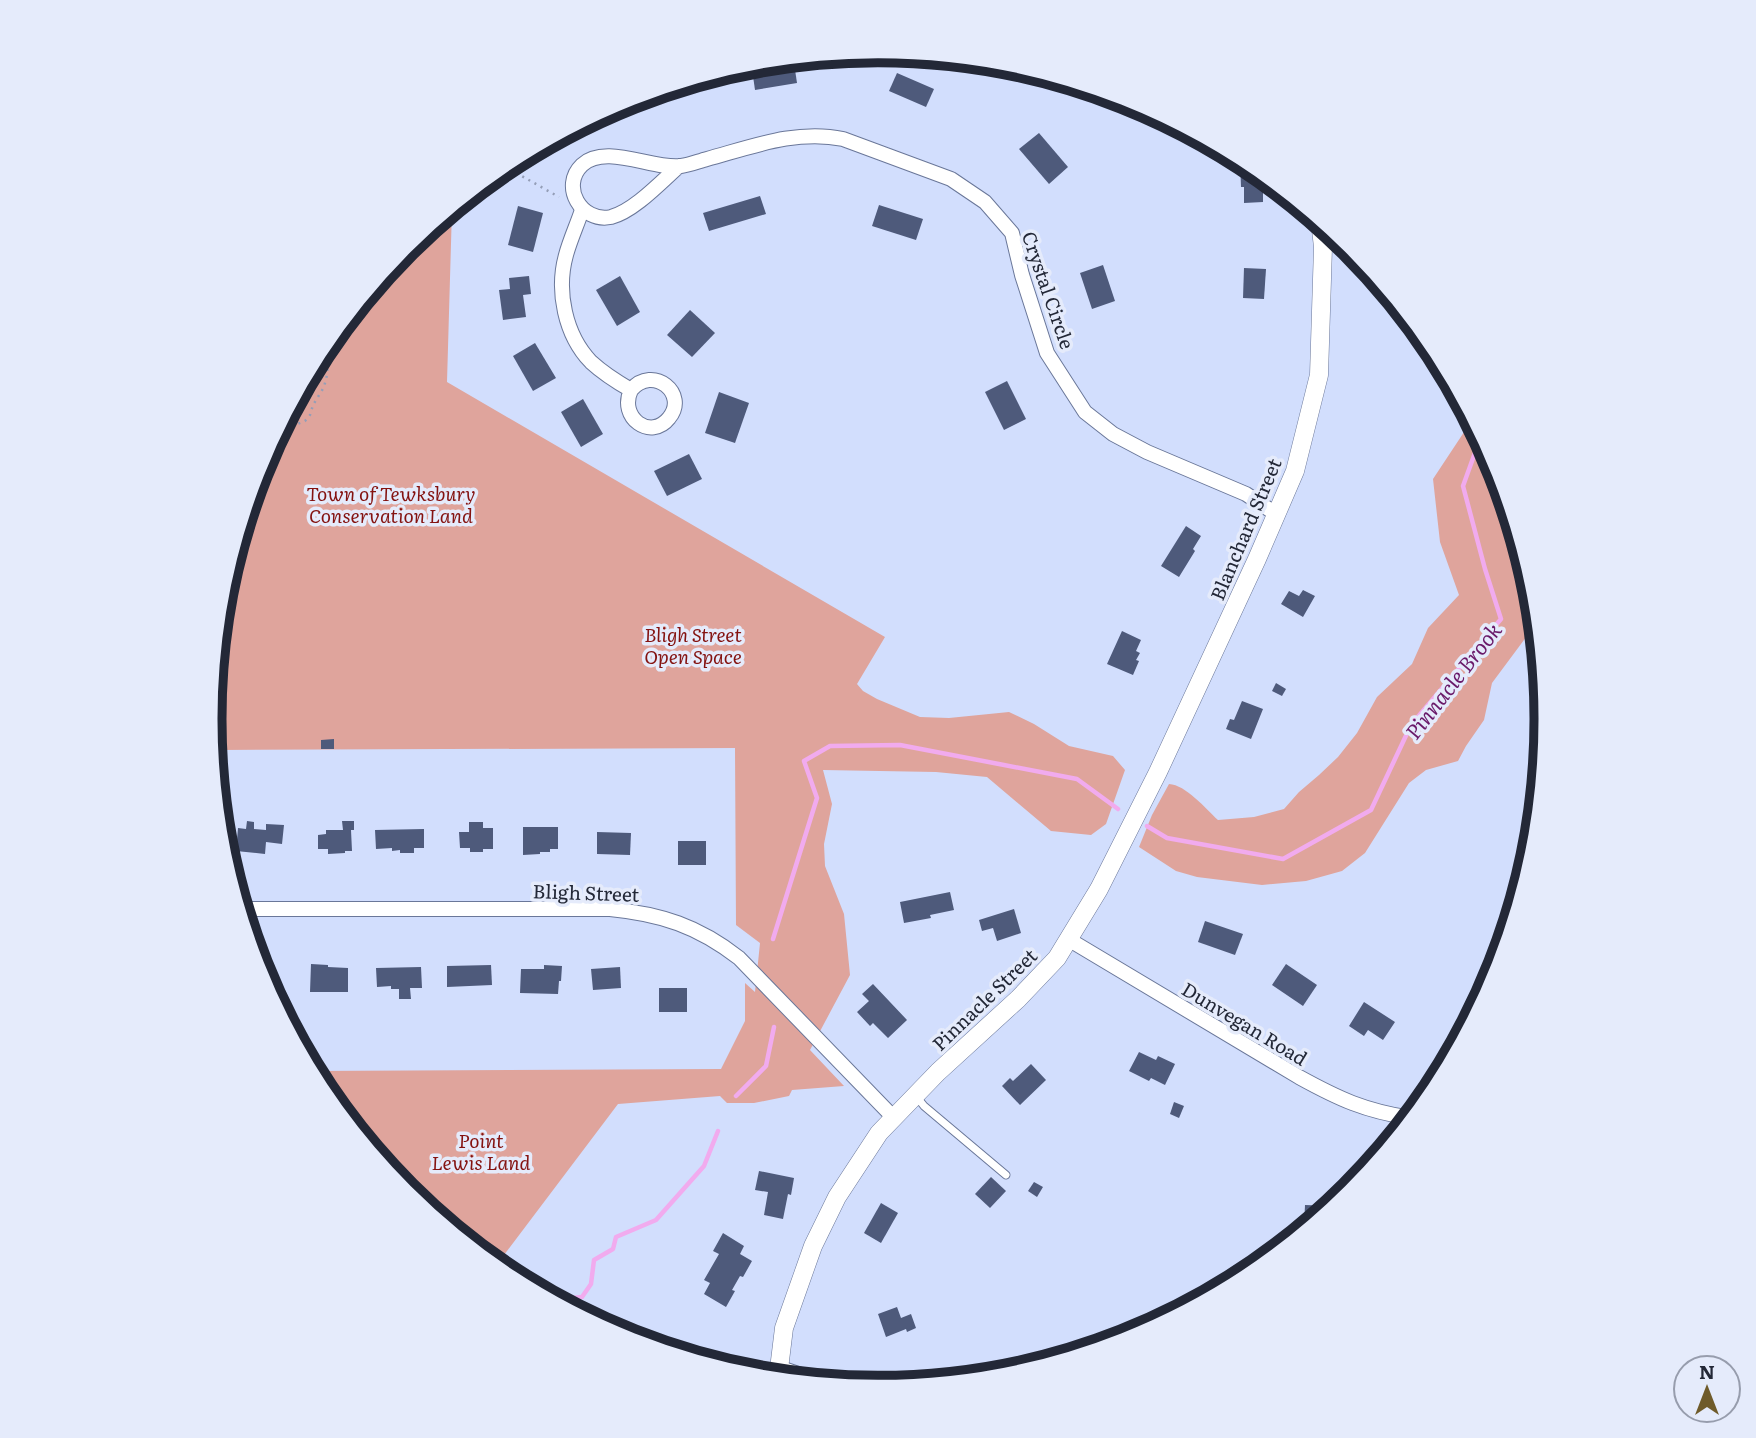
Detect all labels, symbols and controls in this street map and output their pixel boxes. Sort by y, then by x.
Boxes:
street label: Crystal Circle [1016,227,1082,353]
street label: Blanchard Street [1202,453,1288,604]
park label: Town of Tewksbury Conservation Land [306,479,476,529]
water label: Pinnacle Brook [1396,615,1508,745]
park label: Bligh Street Open Space [644,620,742,670]
street label: Bligh Street [532,876,640,908]
street label: Pinnacle Street [925,941,1043,1056]
street label: Dunvegan Road [1177,974,1313,1072]
park label: Point Lewis Land [432,1126,531,1176]
north arrow [1672,1354,1742,1424]
text: N [1699,1357,1715,1385]

